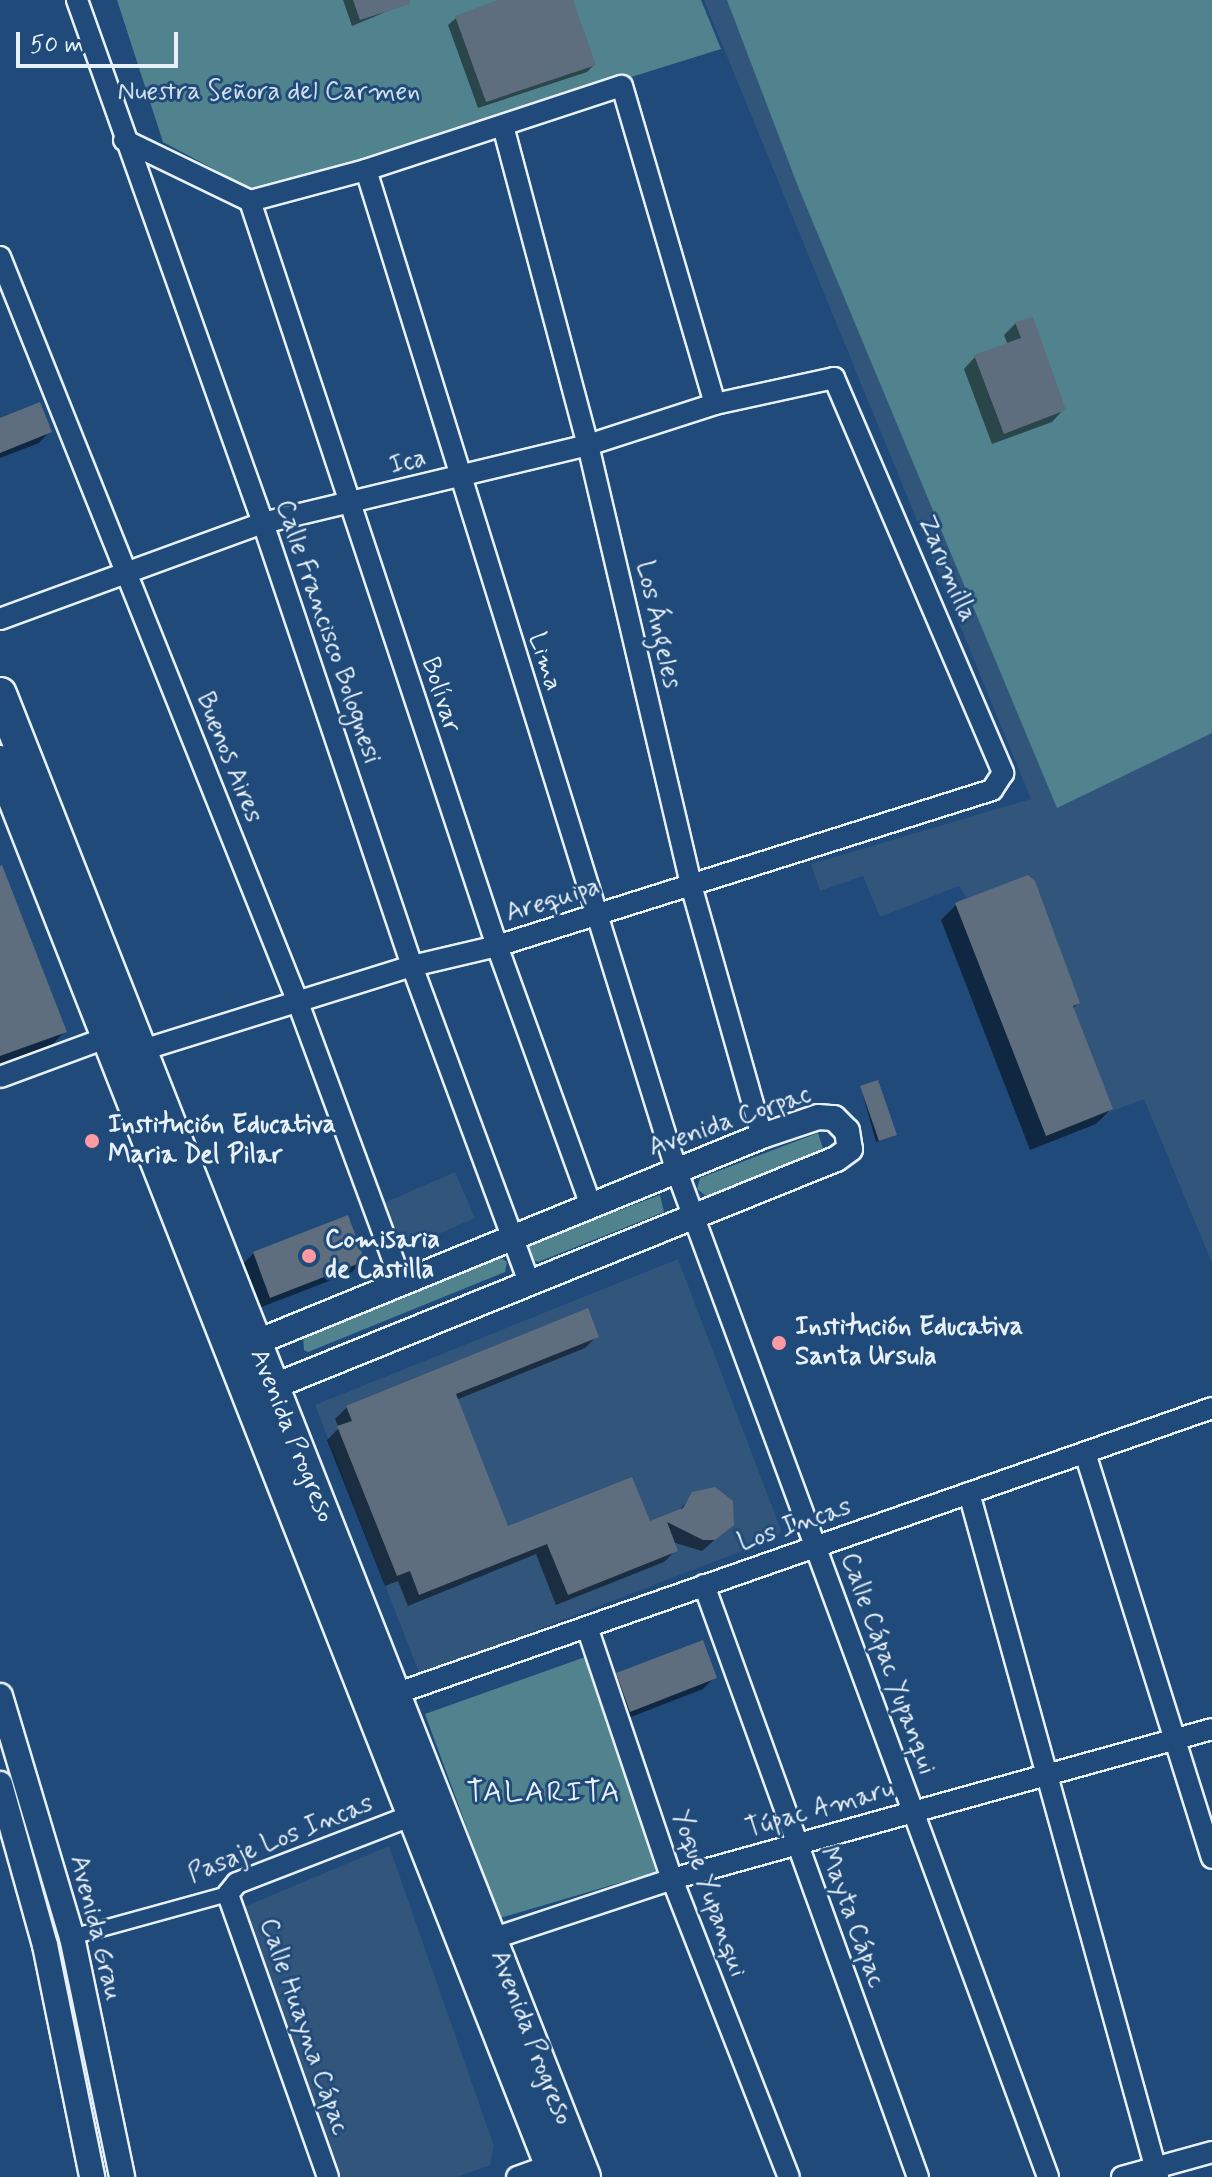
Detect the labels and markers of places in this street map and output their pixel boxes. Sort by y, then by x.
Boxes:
place label: Institución Educativa Maria Del Pilar [108,1110,336,1172]
marker: Institución Educativa Maria Del Pilar [83,1132,101,1150]
place label: Comisaria de Castilla [325,1225,440,1286]
marker: Comisaria de Castilla [300,1247,318,1265]
place label: Institución Educativa Santa Ursula [795,1312,1023,1374]
marker: Institución Educativa Santa Ursula [770,1334,788,1352]

